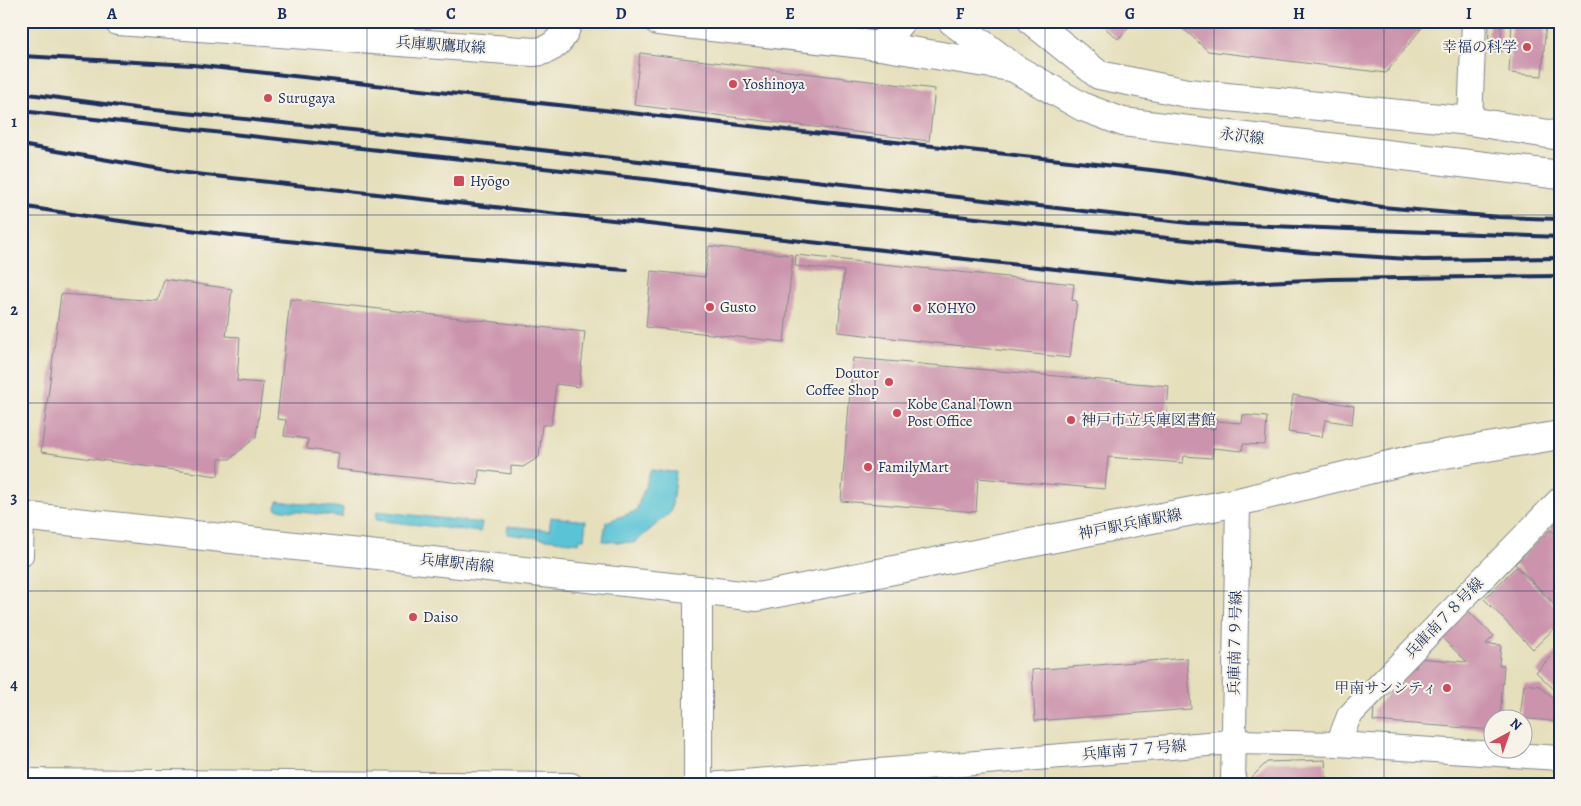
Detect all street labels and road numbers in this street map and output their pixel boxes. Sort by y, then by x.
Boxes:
street label: 兵庫駅鷹取線 [395,32,487,58]
street label: 永沢線 [1218,123,1266,149]
street label: 神戸駅兵庫駅線 [1077,504,1183,544]
street label: 兵庫駅南線 [419,549,495,577]
street label: 兵庫南７８号線 [1400,573,1488,663]
street label: 兵庫南７９号線 [1224,590,1246,696]
street label: 兵庫南７７号線 [1081,735,1187,765]

